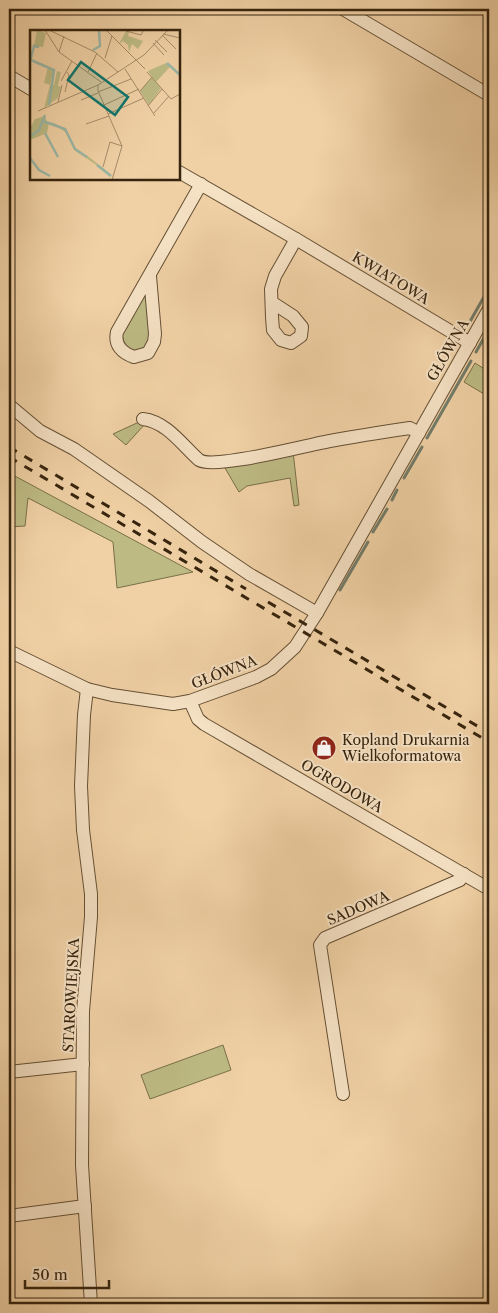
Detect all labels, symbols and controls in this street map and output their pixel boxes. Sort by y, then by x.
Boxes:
inset map [30,30,180,180]
street label: KWIATOWA [349,248,434,308]
street label: GŁÓWNA [422,315,473,384]
street label: GŁÓWNA [188,650,260,693]
place label: Kopland Drukarnia Wielkoformatowa [341,731,470,765]
shop icon: Kopland Drukarnia Wielkoformatowa [311,735,337,761]
street label: OGRODOWA [298,755,387,817]
street label: SADOWA [324,887,392,929]
street label: STAROWIEJSKA [59,937,83,1053]
scale bar [25,1258,109,1290]
text: 50 m [32,1265,68,1284]

